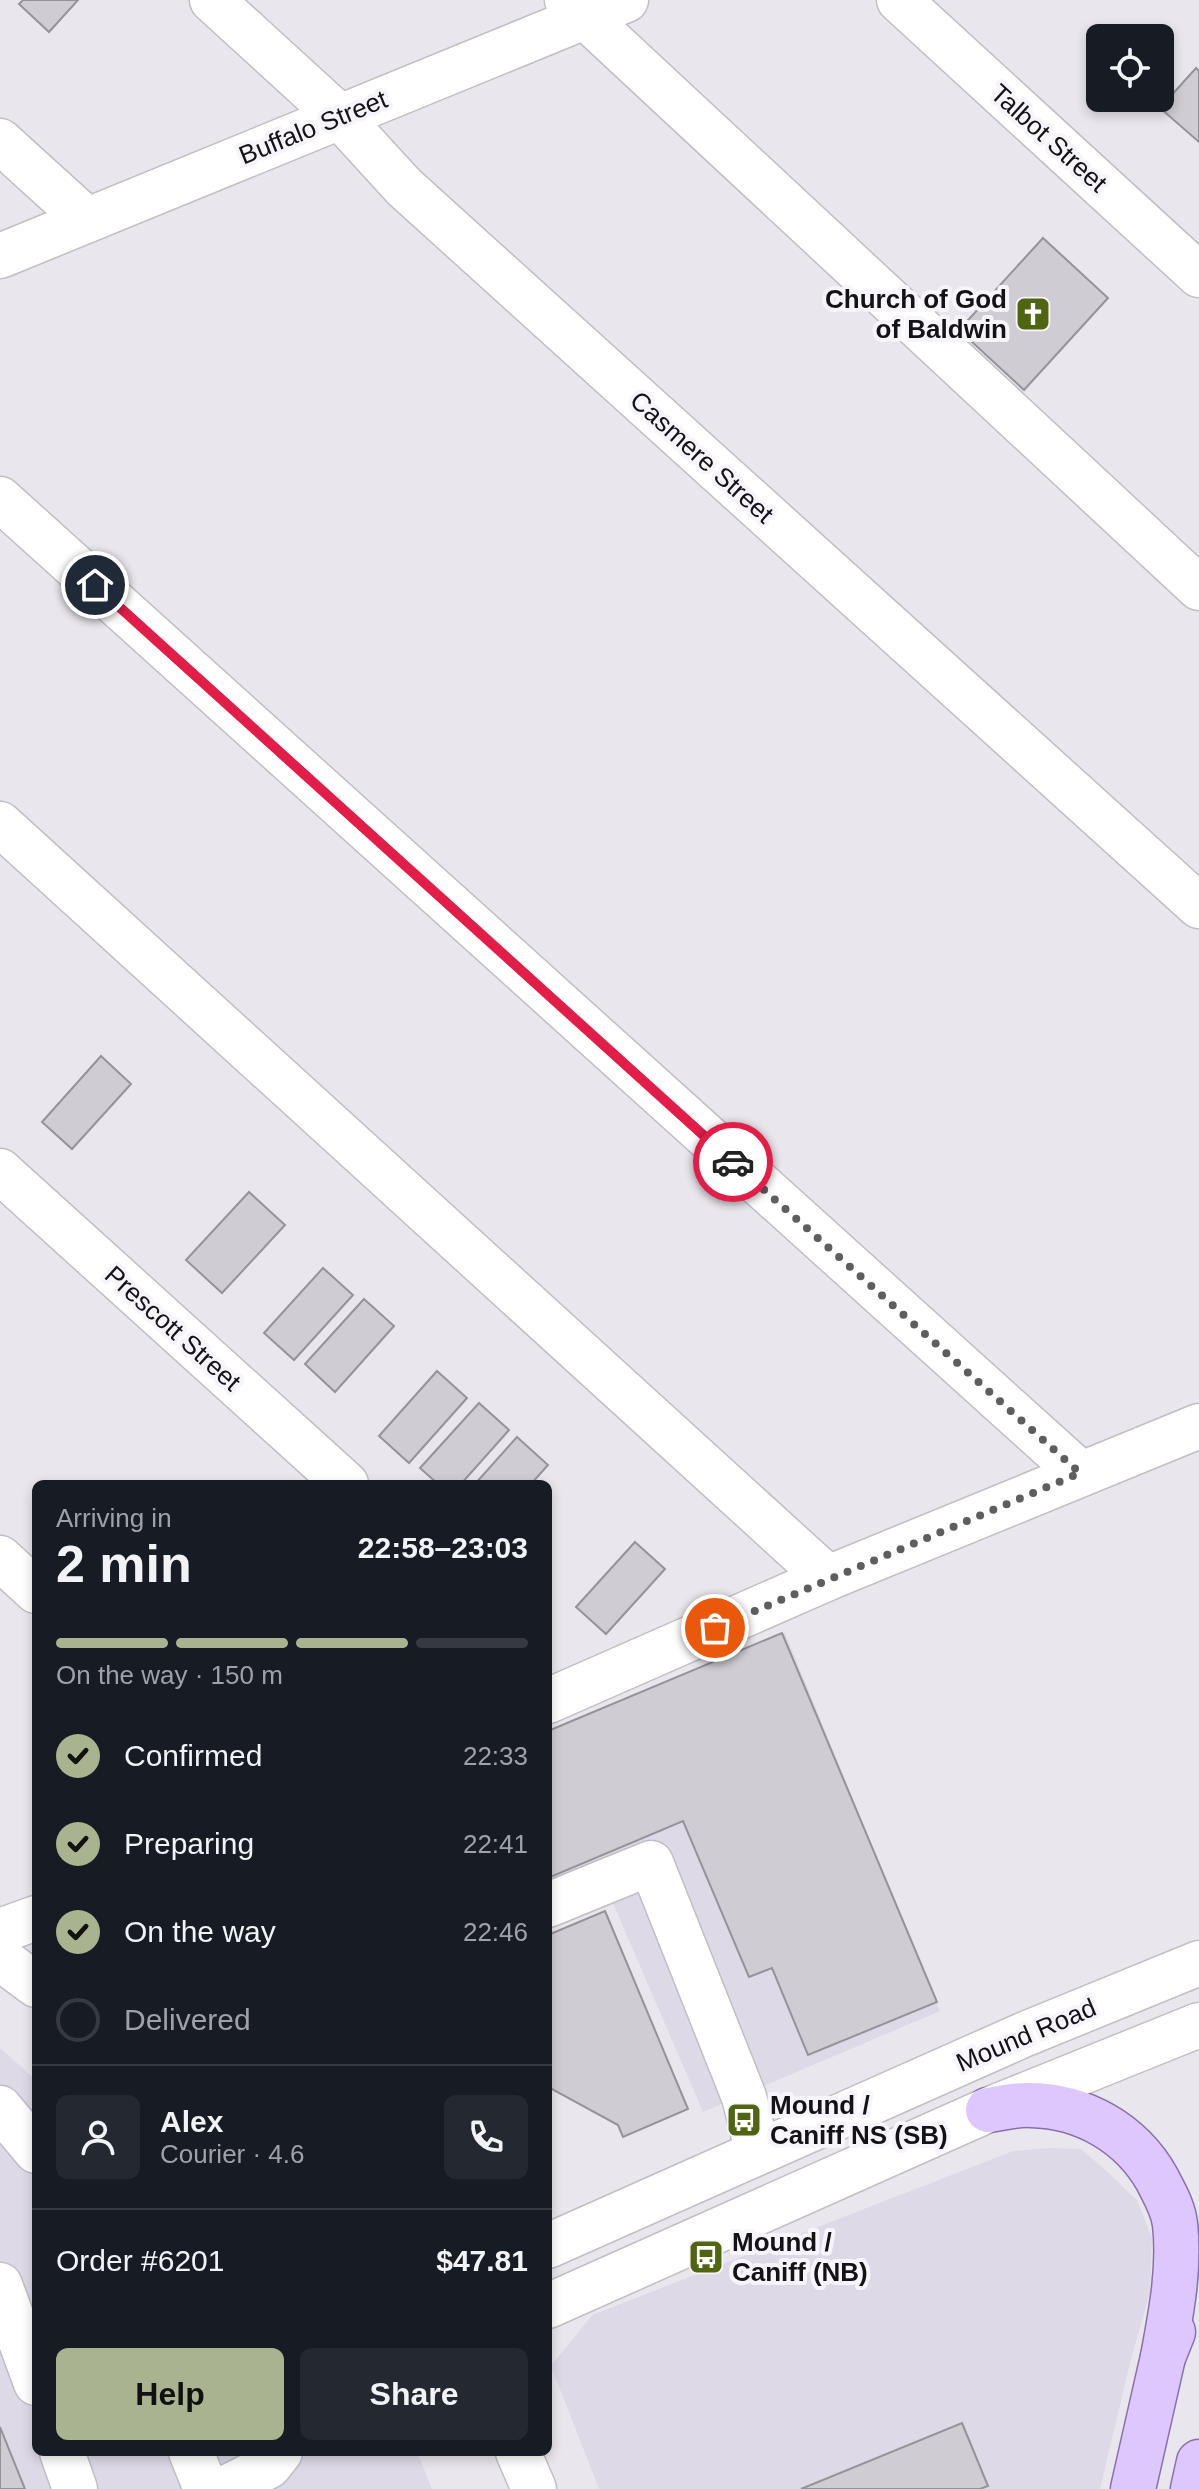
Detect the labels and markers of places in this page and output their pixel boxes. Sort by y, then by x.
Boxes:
place label: Church of God of Baldwin [825,284,1007,344]
church icon: Church of God of Baldwin [1014,295,1052,333]
pin [61,551,129,619]
pin [681,1594,749,1662]
place label: Mound / Caniff NS (SB) [770,2090,948,2150]
bus stop icon: Mound / Caniff NS (SB) [725,2101,763,2139]
place label: Mound / Caniff (NB) [732,2227,868,2287]
bus stop icon: Mound / Caniff (NB) [687,2238,725,2276]

